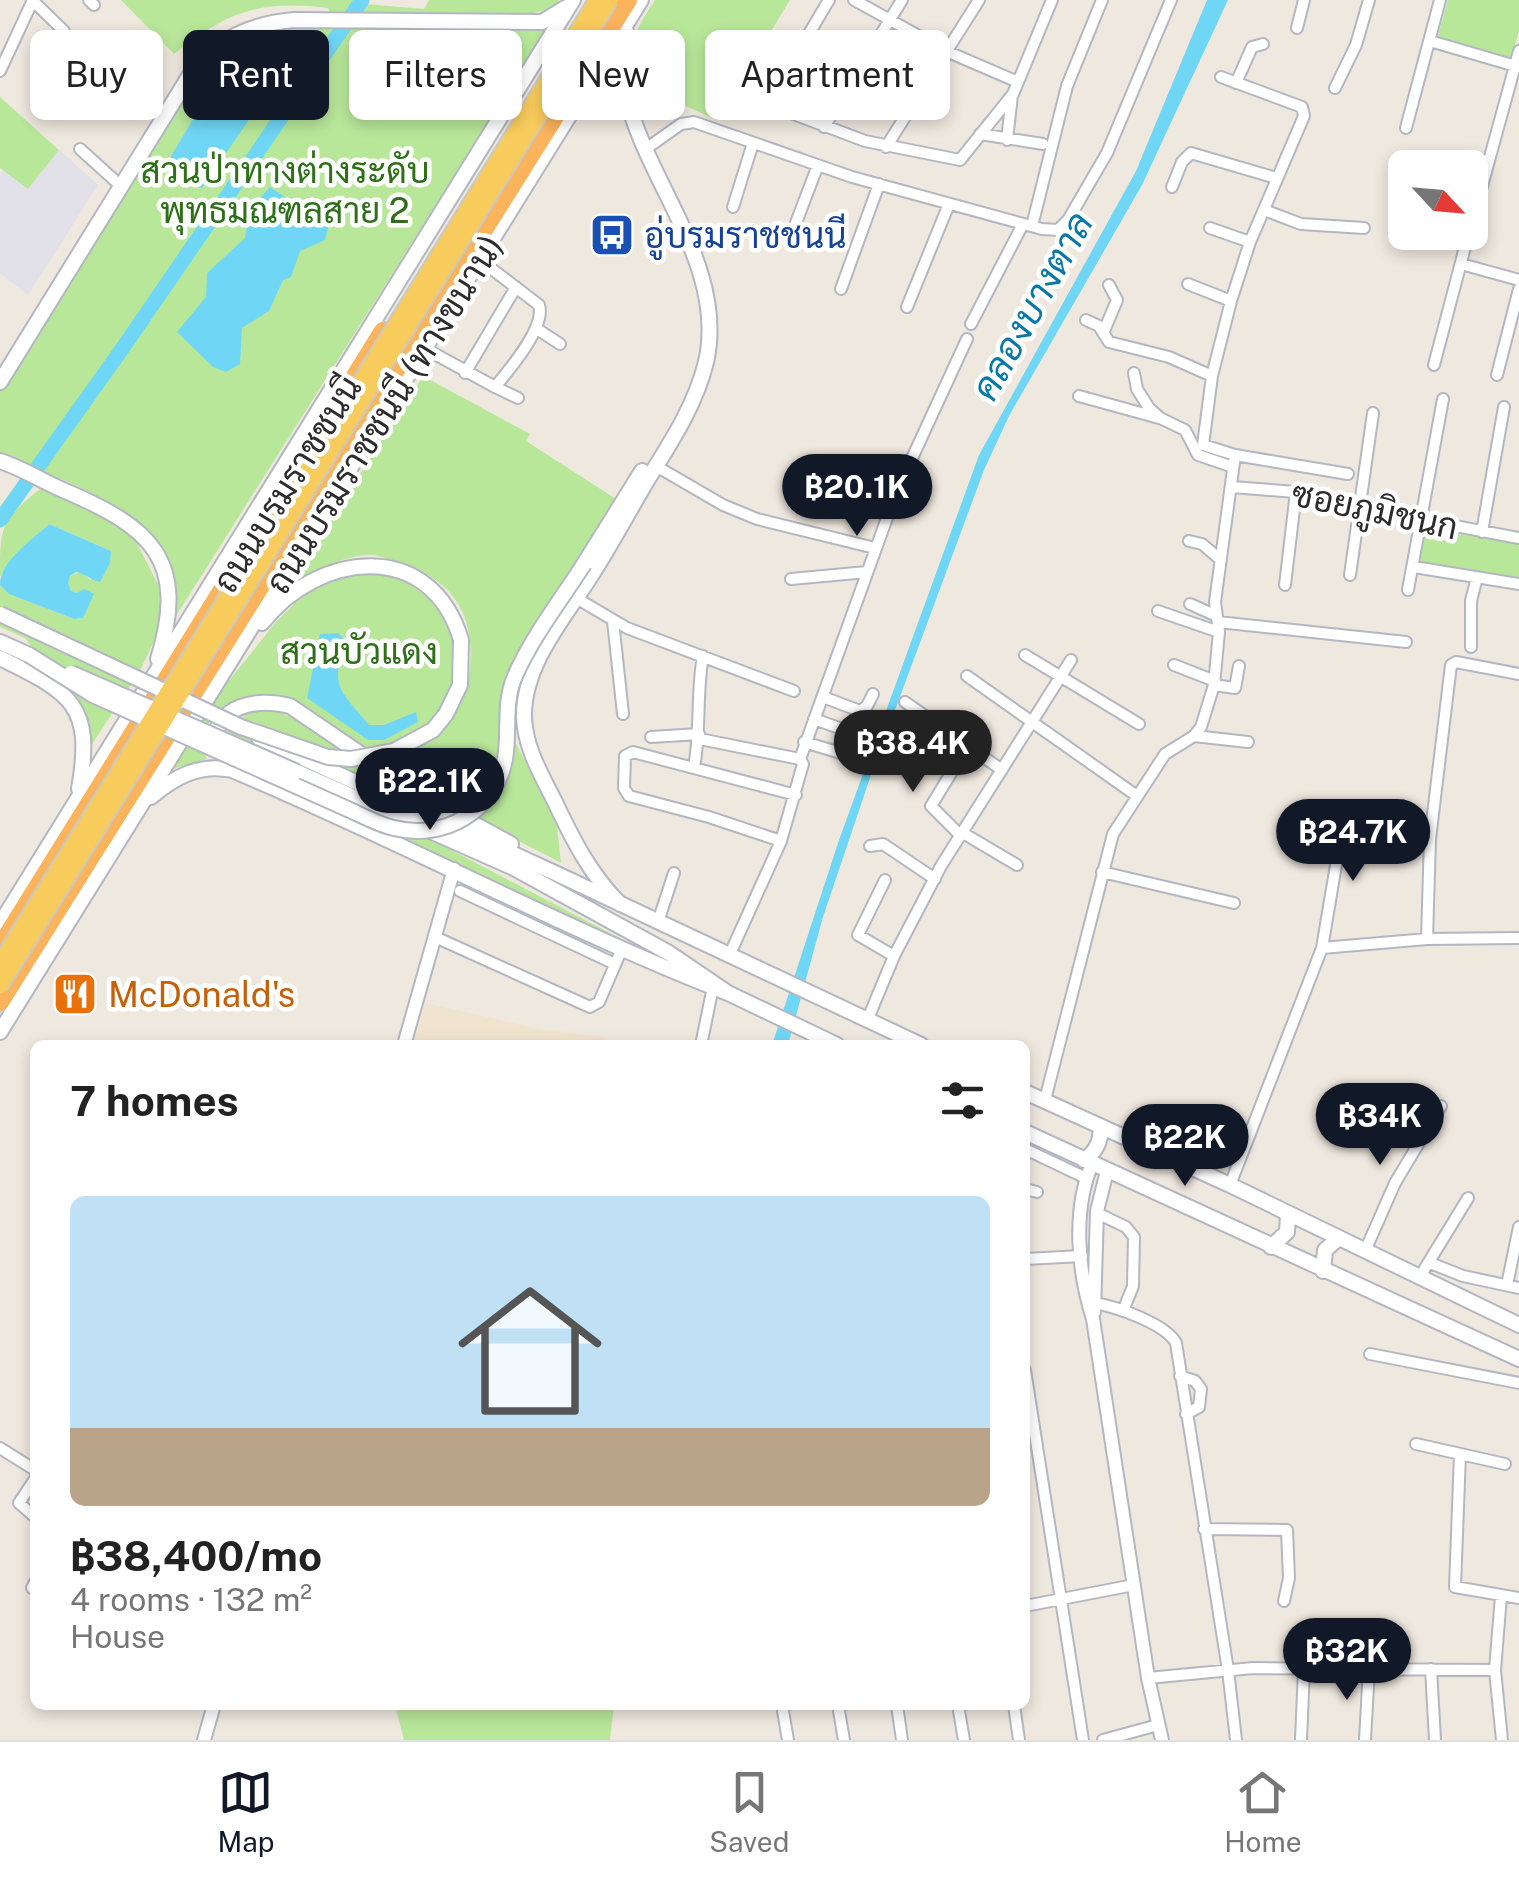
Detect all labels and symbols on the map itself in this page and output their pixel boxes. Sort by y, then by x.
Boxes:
park label: สวนป่าทางต่างระดับ พุทธมณฑลสาย 2 [140,150,430,235]
north arrow [1388,150,1488,250]
water label: คลองบางตาล [962,204,1102,408]
bus stop icon: อู่บรมราชชนนี [589,212,635,258]
place label: อู่บรมราชชนนี [644,213,846,260]
street label: ถนนบรมราชชนนี (ทางขนาน) [256,227,512,601]
street label: ถนนบรมราชชนนี [204,368,370,600]
pin: ฿20.1K [776,454,938,539]
street label: ซอยภูมิชนก [1287,472,1462,552]
park label: สวนบัวแดง [280,631,438,672]
pin: ฿38.4K [832,710,994,795]
pin: ฿22.1K [349,748,511,833]
pin: ฿24.7K [1272,799,1434,884]
restaurant icon: McDonald's [52,971,98,1017]
place label: McDonald's [108,974,295,1015]
pin: ฿34K [1321,1083,1439,1168]
pin: ฿22K [1126,1104,1244,1189]
pin: ฿32K [1288,1618,1406,1703]

